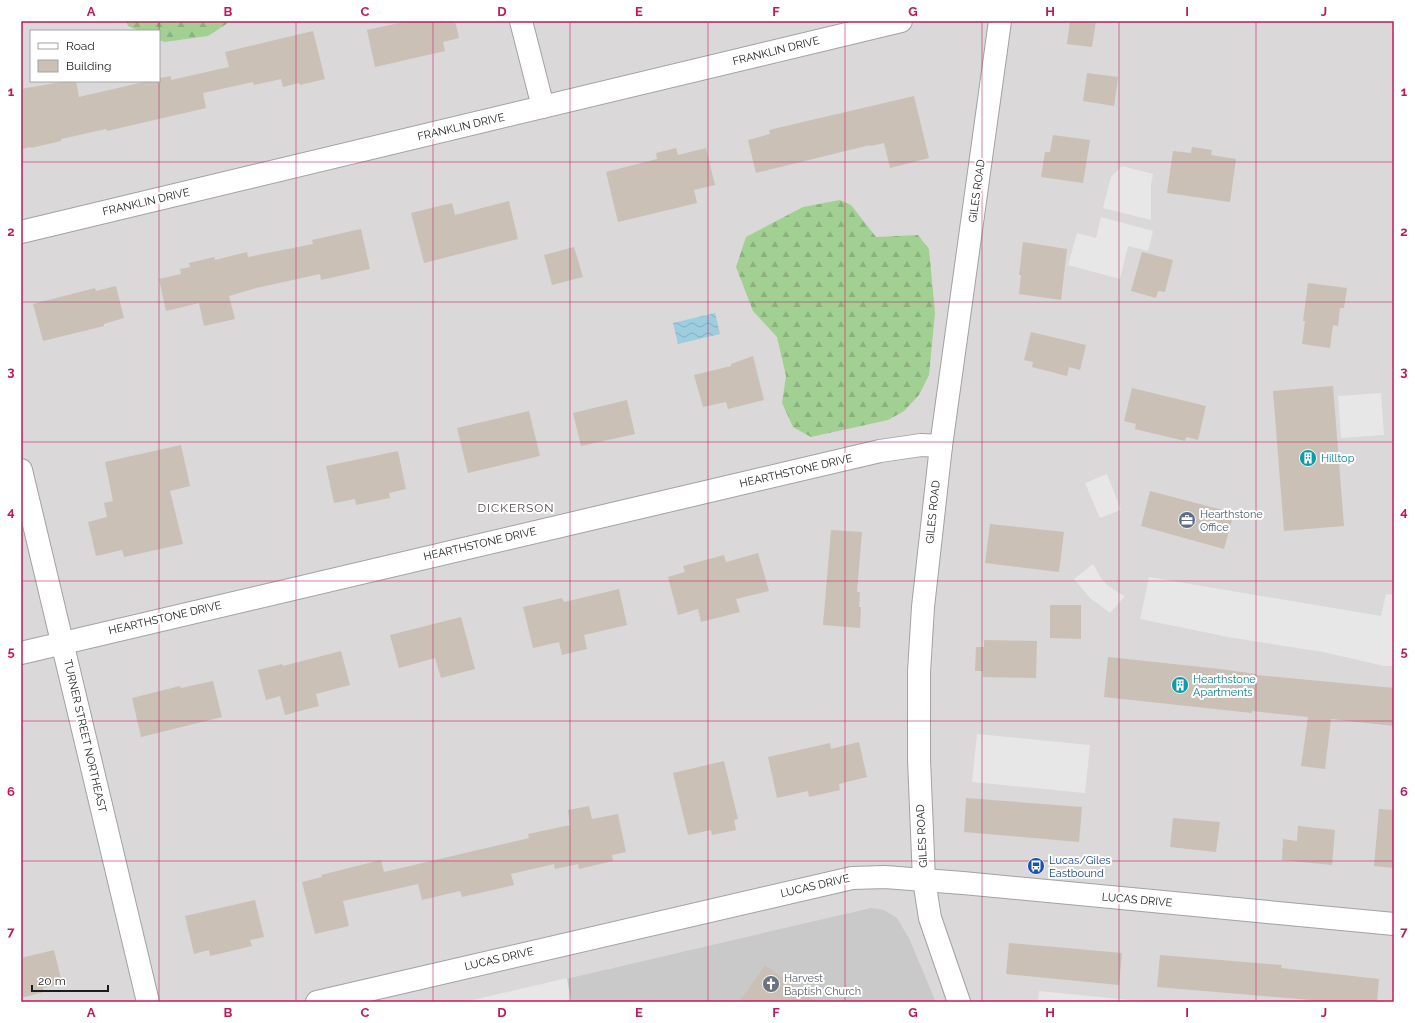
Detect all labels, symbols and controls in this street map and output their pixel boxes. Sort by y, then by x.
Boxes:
text: A [87,4,96,19]
text: B [224,4,233,19]
text: C [361,4,370,19]
text: D [497,4,507,19]
text: E [635,4,643,19]
text: F [772,4,780,19]
text: G [908,4,918,19]
text: H [1045,4,1055,19]
text: I [1185,4,1189,19]
text: J [1321,4,1327,19]
legend [30,30,160,82]
street label: FRANKLIN DRIVE [731,34,821,68]
text: Road [66,39,95,53]
text: Building [66,59,112,73]
text: 1 [8,84,15,99]
text: 1 [1401,84,1408,99]
street label: FRANKLIN DRIVE [416,111,506,143]
street label: GILES ROAD [966,158,988,223]
street label: FRANKLIN DRIVE [101,186,191,218]
text: 2 [7,224,15,239]
text: 2 [1400,224,1408,239]
text: 3 [7,364,15,379]
text: 3 [1400,364,1408,379]
building icon: Hilltop [1298,448,1318,468]
street label: HEARTHSTONE DRIVE [738,452,854,490]
place label: Hilltop [1321,452,1355,465]
street label: GILES ROAD [923,480,943,544]
district label: DICKERSON [477,501,555,515]
text: 4 [7,504,15,519]
text: 4 [1400,504,1408,519]
place label: Hearthstone Office [1200,508,1263,534]
office icon: Hearthstone Office [1177,510,1197,530]
street label: HEARTHSTONE DRIVE [422,525,538,563]
street label: HEARTHSTONE DRIVE [107,599,223,637]
text: 5 [7,644,15,659]
text: 5 [1400,644,1408,659]
street label: TURNER STREET NORTHEAST [61,658,109,814]
place label: Hearthstone Apartments [1193,673,1256,699]
building icon: Hearthstone Apartments [1170,675,1190,695]
text: 6 [7,784,15,799]
text: 6 [1400,784,1408,799]
street label: GILES ROAD [914,804,930,868]
place label: Lucas/Giles Eastbound [1049,854,1111,880]
bus stop icon: Lucas/Giles Eastbound [1026,856,1046,876]
street label: LUCAS DRIVE [779,872,851,900]
street label: LUCAS DRIVE [1101,890,1173,910]
text: 7 [7,924,15,939]
text: 7 [1400,924,1408,939]
street label: LUCAS DRIVE [463,945,535,973]
scale bar [32,967,108,993]
place label: Harvest Baptish Church [784,972,861,998]
text: 20 m [38,974,66,988]
church icon: Harvest Baptish Church [761,974,781,994]
text: A [87,1005,96,1020]
text: B [224,1005,233,1020]
text: C [361,1005,370,1020]
text: D [497,1005,507,1020]
text: E [635,1005,643,1020]
text: F [772,1005,780,1020]
text: G [908,1005,918,1020]
text: H [1045,1005,1055,1020]
text: I [1185,1005,1189,1020]
text: J [1321,1005,1327,1020]

